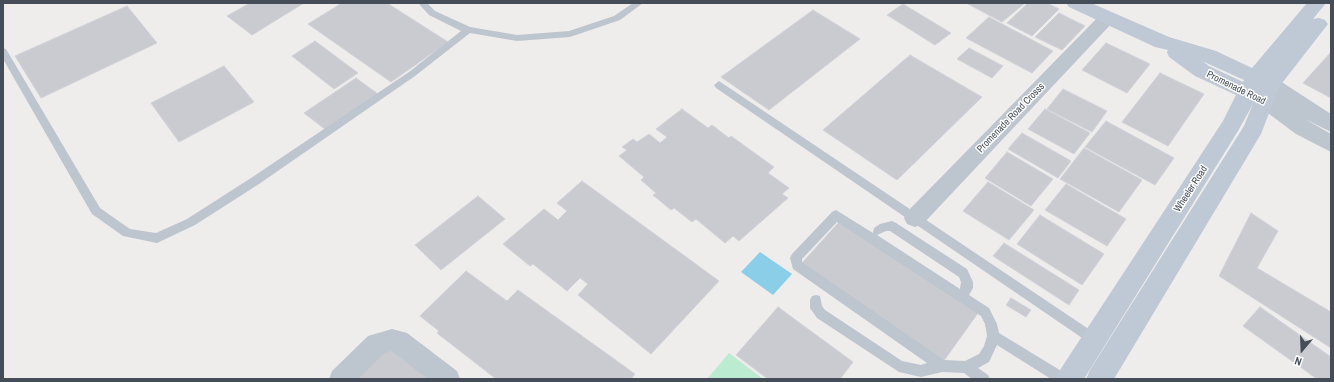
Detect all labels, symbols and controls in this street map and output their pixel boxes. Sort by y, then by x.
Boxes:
street label: Promenade Road [1204,69,1268,107]
street label: Promenade Road Crosss [975,81,1047,155]
street label: Wheeler Road [1172,164,1210,214]
north arrow [1282,330,1322,370]
text: N [1293,354,1303,369]

